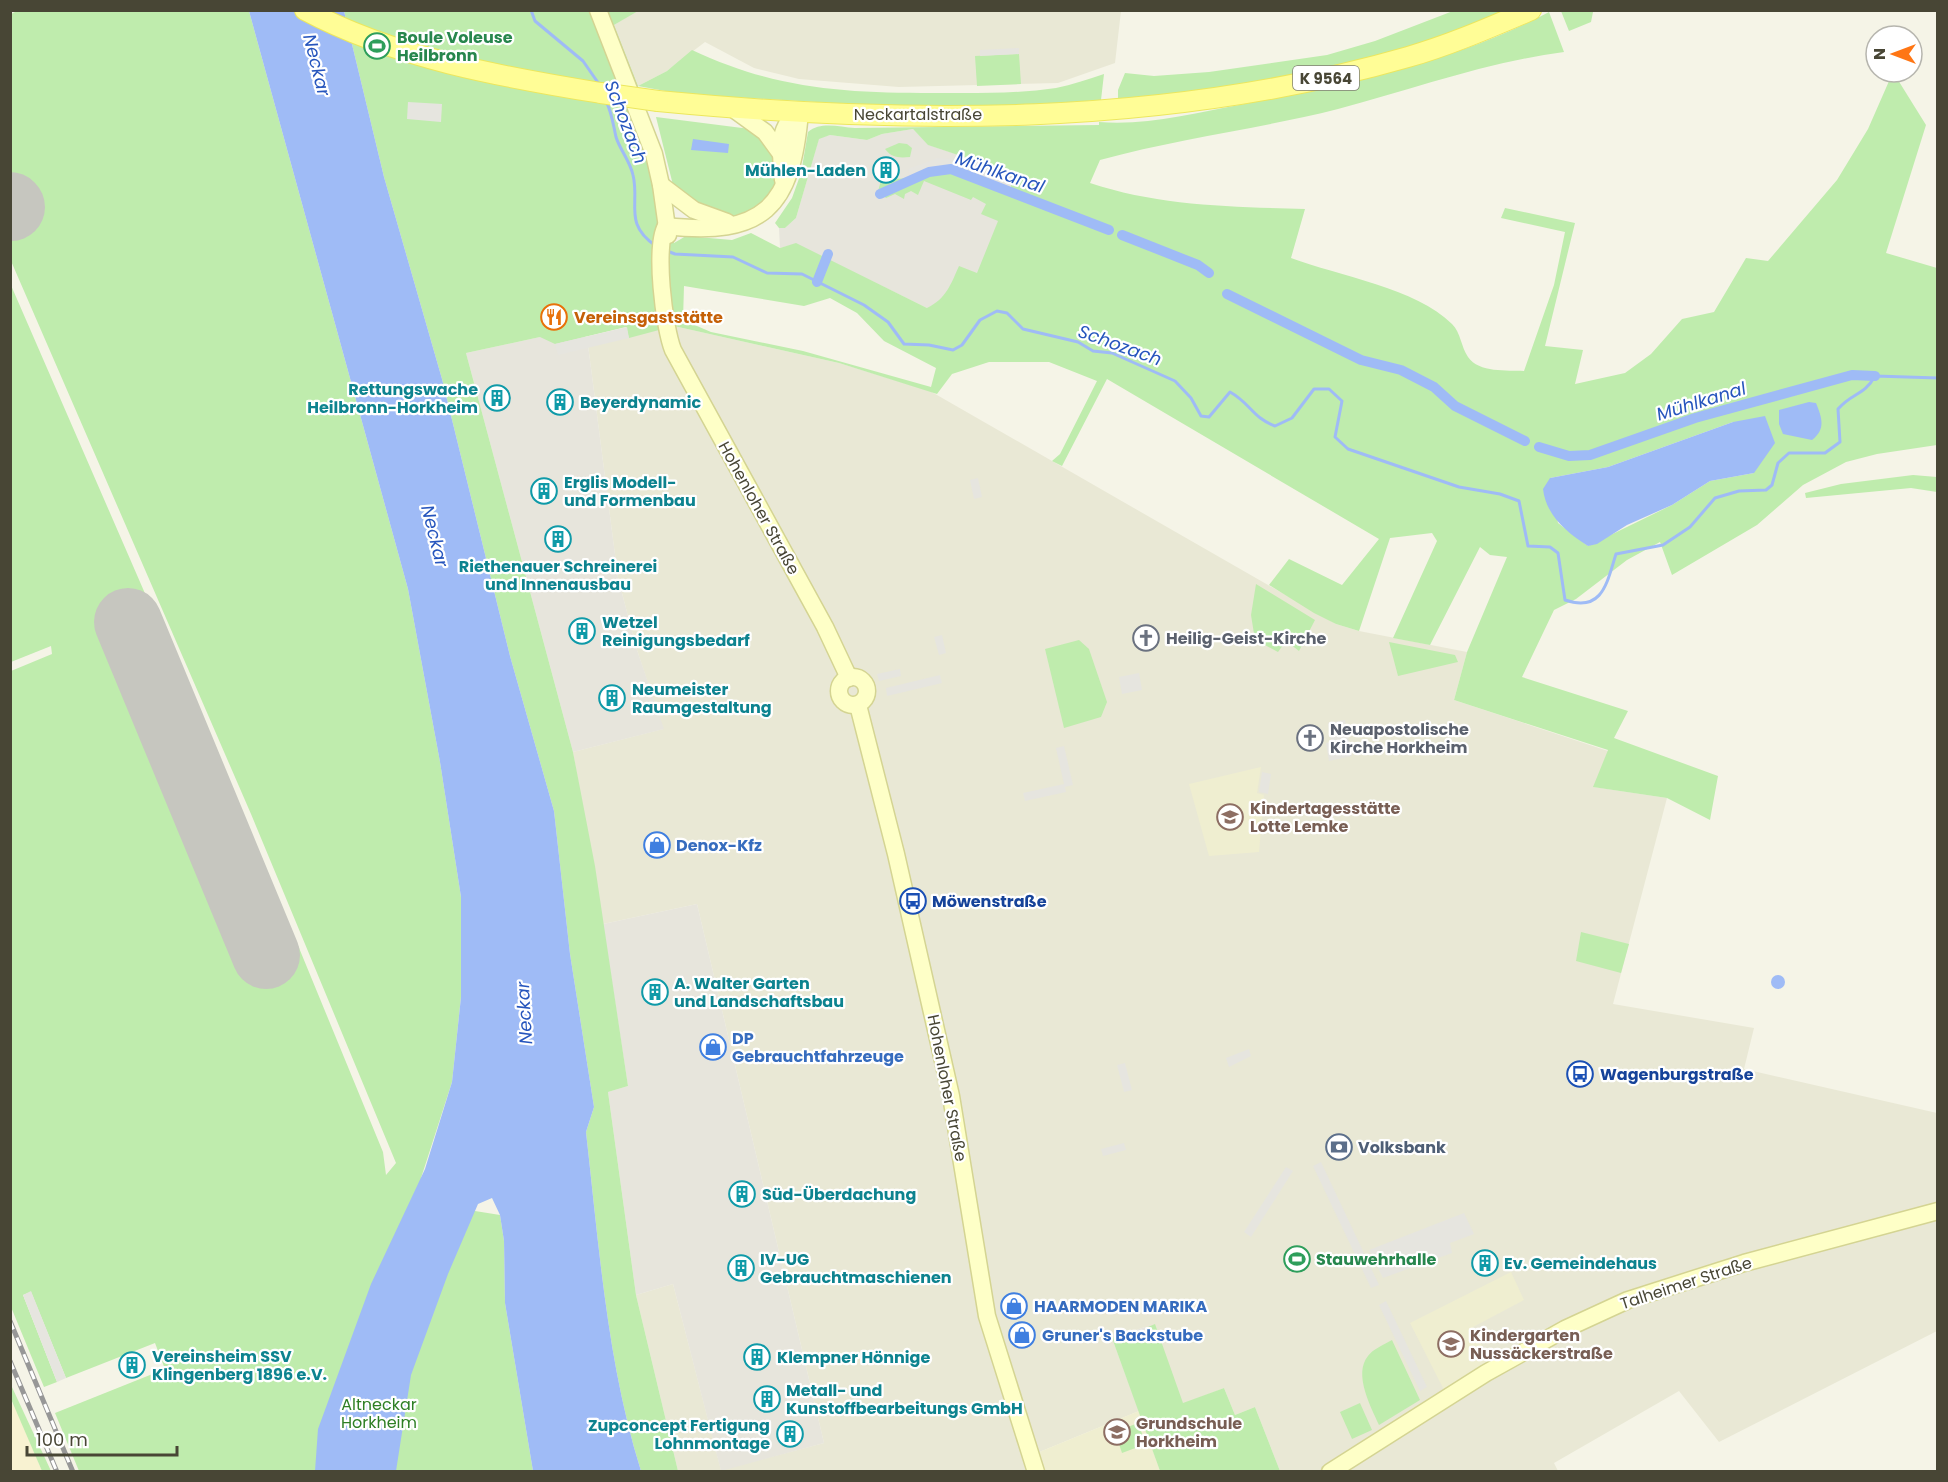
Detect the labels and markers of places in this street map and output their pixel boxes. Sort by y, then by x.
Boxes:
place label: Boule Voleuse Heilbronn [397,26,513,67]
sports icon: Boule Voleuse Heilbronn [362,31,392,61]
building icon: Mühlen-Laden [871,155,901,185]
place label: Mühlen-Laden [745,159,866,182]
restaurant icon: Vereinsgaststätte [539,302,569,332]
place label: Vereinsgaststätte [574,306,723,329]
place label: Rettungswache Heilbronn-Horkheim [307,378,478,419]
building icon: Rettungswache Heilbronn-Horkheim [482,383,512,413]
building icon: Beyerdynamic [545,387,575,417]
place label: Beyerdynamic [580,391,702,414]
place label: Erglis Modell- und Formenbau [564,471,696,512]
building icon: Erglis Modell- und Formenbau [529,476,559,506]
building icon: Riethenauer Schreinerei und Innenausbau [543,524,573,554]
place label: Riethenauer Schreinerei und Innenausbau [459,555,657,596]
place label: Wetzel Reinigungsbedarf [602,611,750,652]
building icon: Wetzel Reinigungsbedarf [567,616,597,646]
church icon: Heilig-Geist-Kirche [1131,623,1161,653]
place label: Heilig-Geist-Kirche [1166,627,1327,650]
place label: Neumeister Raumgestaltung [632,678,772,719]
building icon: Neumeister Raumgestaltung [597,683,627,713]
place label: Neuapostolische Kirche Horkheim [1330,718,1469,759]
church icon: Neuapostolische Kirche Horkheim [1295,723,1325,753]
place label: Kindertagesstätte Lotte Lemke [1250,797,1401,838]
school or university icon: Kindertagesstätte Lotte Lemke [1215,802,1245,832]
shop icon: Denox-Kfz [642,830,672,860]
place label: Denox-Kfz [676,834,762,857]
bus stop icon: Möwenstraße [898,886,928,916]
place label: Möwenstraße [932,890,1047,913]
place label: A. Walter Garten und Landschaftsbau [674,972,844,1013]
building icon: A. Walter Garten und Landschaftsbau [640,977,670,1007]
place label: DP Gebrauchtfahrzeuge [732,1027,904,1068]
shop icon: DP Gebrauchtfahrzeuge [698,1032,728,1062]
bus stop icon: Wagenburgstraße [1565,1059,1595,1089]
place label: Wagenburgstraße [1600,1063,1754,1086]
bank icon: Volksbank [1324,1132,1354,1162]
place label: Volksbank [1358,1136,1446,1159]
building icon: Süd-Überdachung [727,1179,757,1209]
place label: Süd-Überdachung [762,1183,916,1206]
sports icon: Stauwehrhalle [1282,1244,1312,1274]
place label: IV-UG Gebrauchtmaschienen [760,1248,952,1289]
place label: Stauwehrhalle [1316,1248,1436,1271]
building icon: Ev. Gemeindehaus [1470,1248,1500,1278]
place label: Ev. Gemeindehaus [1504,1252,1657,1275]
building icon: IV-UG Gebrauchtmaschienen [726,1253,756,1283]
shop icon: HAARMODEN MARIKA [999,1291,1029,1321]
place label: HAARMODEN MARIKA [1034,1295,1207,1318]
shop icon: Gruner's Backstube [1007,1320,1037,1350]
place label: Gruner's Backstube [1042,1324,1203,1347]
place label: Kindergarten Nussäckerstraße [1470,1324,1613,1365]
school or university icon: Kindergarten Nussäckerstraße [1436,1329,1466,1359]
building icon: Klempner Hönnige [742,1342,772,1372]
place label: Vereinsheim SSV Klingenberg 1896 e.V. [152,1345,327,1386]
place label: Klempner Hönnige [777,1346,930,1369]
building icon: Vereinsheim SSV Klingenberg 1896 e.V. [117,1350,147,1380]
place label: Metall- und Kunstoffbearbeitungs GmbH [786,1379,1023,1420]
building icon: Metall- und Kunstoffbearbeitungs GmbH [752,1384,782,1414]
place label: Grundschule Horkheim [1136,1412,1242,1453]
place label: Zupconcept Fertigung Lohnmontage [588,1414,770,1455]
school or university icon: Grundschule Horkheim [1102,1417,1132,1447]
building icon: Zupconcept Fertigung Lohnmontage [775,1419,805,1449]

